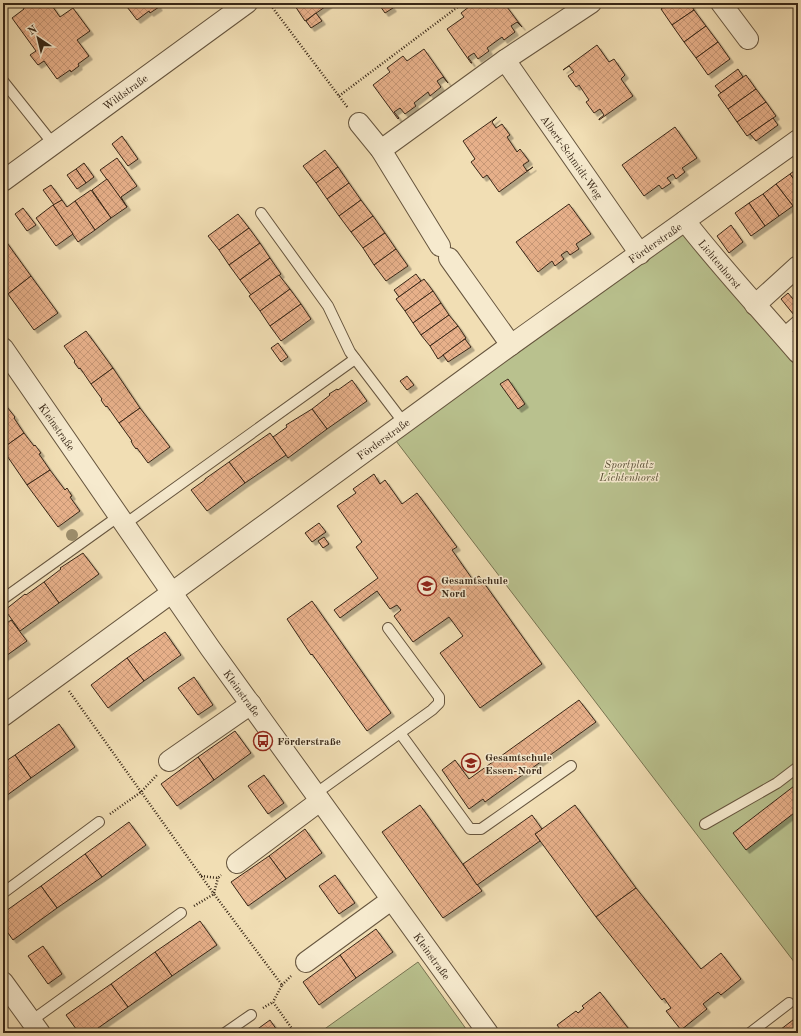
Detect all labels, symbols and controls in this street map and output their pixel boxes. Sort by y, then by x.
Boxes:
north arrow [18,18,58,58]
text: N [27,24,40,38]
street label: Wildstraße [101,73,150,113]
street label: Albert-Schmidt-Weg [538,114,604,202]
street label: Förderstraße [627,222,684,267]
street label: Lichtenhorst [695,238,743,292]
street label: Kleinstraße [36,402,76,453]
street label: Förderstraße [356,418,412,463]
park label: Sportplatz Lichtenhorst [598,460,659,484]
school or university icon: Gesamtschule Nord [416,575,438,597]
place label: Gesamtschule Nord [441,576,508,600]
street label: Kleinstraße [220,669,261,719]
bus stop icon: Förderstraße [252,730,274,752]
place label: Förderstraße [277,737,341,748]
school or university icon: Gesamtschule Essen-Nord [460,752,482,774]
place label: Gesamtschule Essen-Nord [485,753,552,777]
street label: Kleinstraße [410,932,451,982]

